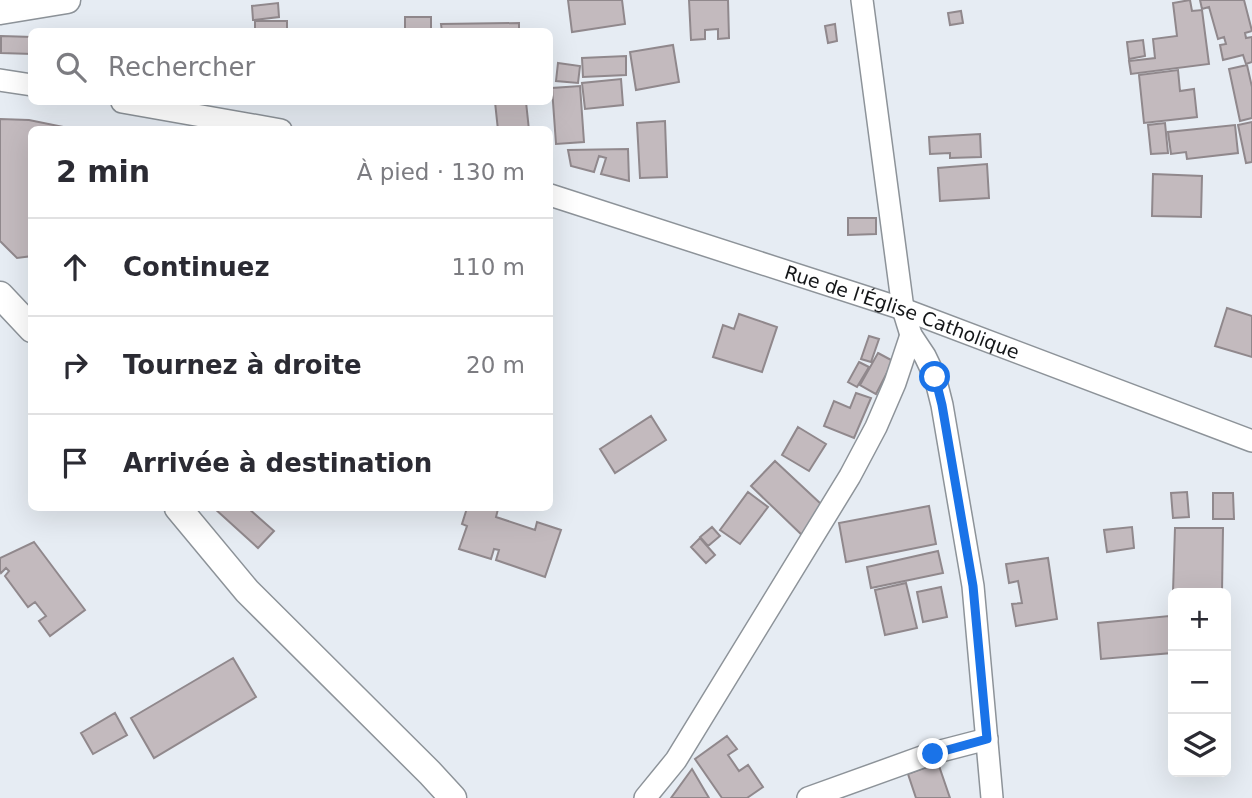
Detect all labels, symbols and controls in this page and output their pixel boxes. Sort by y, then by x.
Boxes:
search box [28,28,553,105]
icon: search [52,48,90,86]
text: Rechercher [108,52,255,82]
text: 2 min [56,154,150,189]
text: À pied · 130 m [357,159,525,185]
icon: ahead [56,248,94,286]
text: Continuez [123,252,270,282]
text: 110 m [451,254,525,280]
street label: Rue de l'Église Catholique [782,261,1023,363]
icon: right [56,346,94,384]
text: Tournez à droite [123,350,362,380]
text: 20 m [466,352,525,378]
route start [919,361,950,392]
icon: arrive [56,444,94,482]
text: Arrivée à destination [123,448,432,478]
map controls [1168,588,1231,777]
button: + [1168,588,1231,651]
button: − [1168,651,1231,714]
button: layers [1168,714,1231,777]
route end [917,738,948,769]

